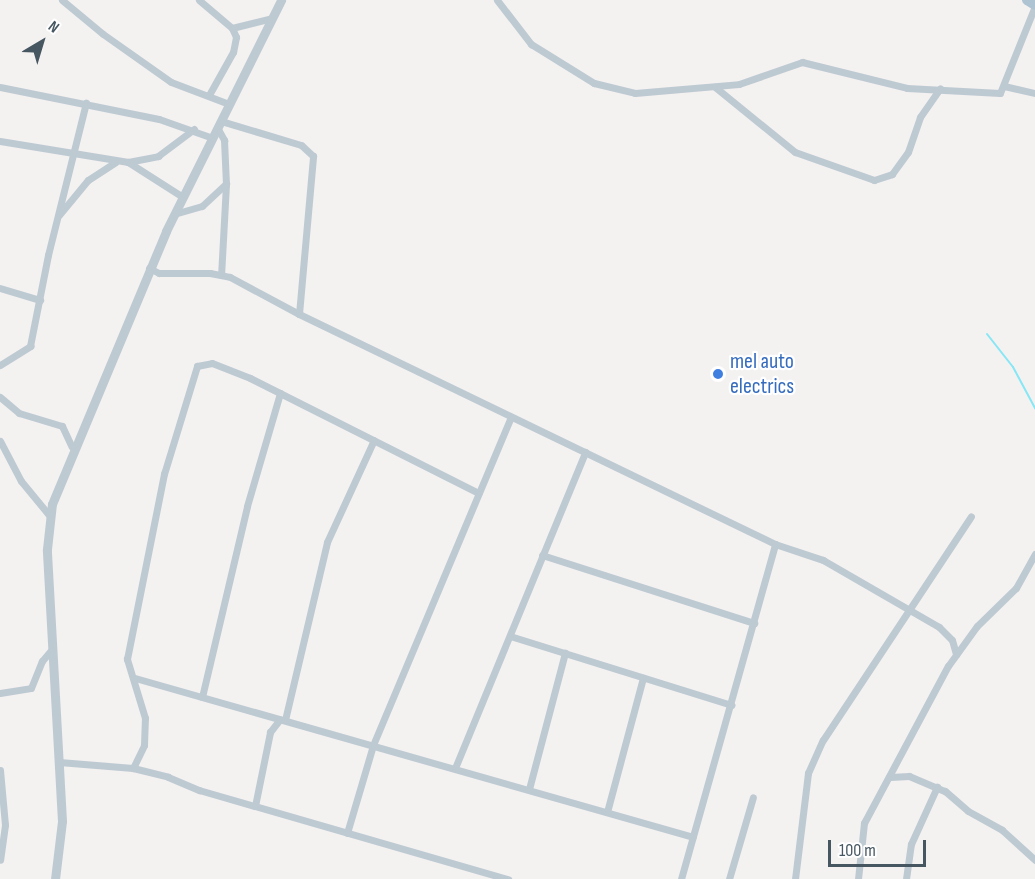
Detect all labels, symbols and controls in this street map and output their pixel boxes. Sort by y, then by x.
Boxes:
north arrow [12,12,72,72]
text: N [44,17,63,38]
place label: mel auto electrics [730,348,794,400]
marker: mel auto electrics [711,367,725,381]
scale bar [831,828,928,866]
text: 100 m [839,840,876,861]

